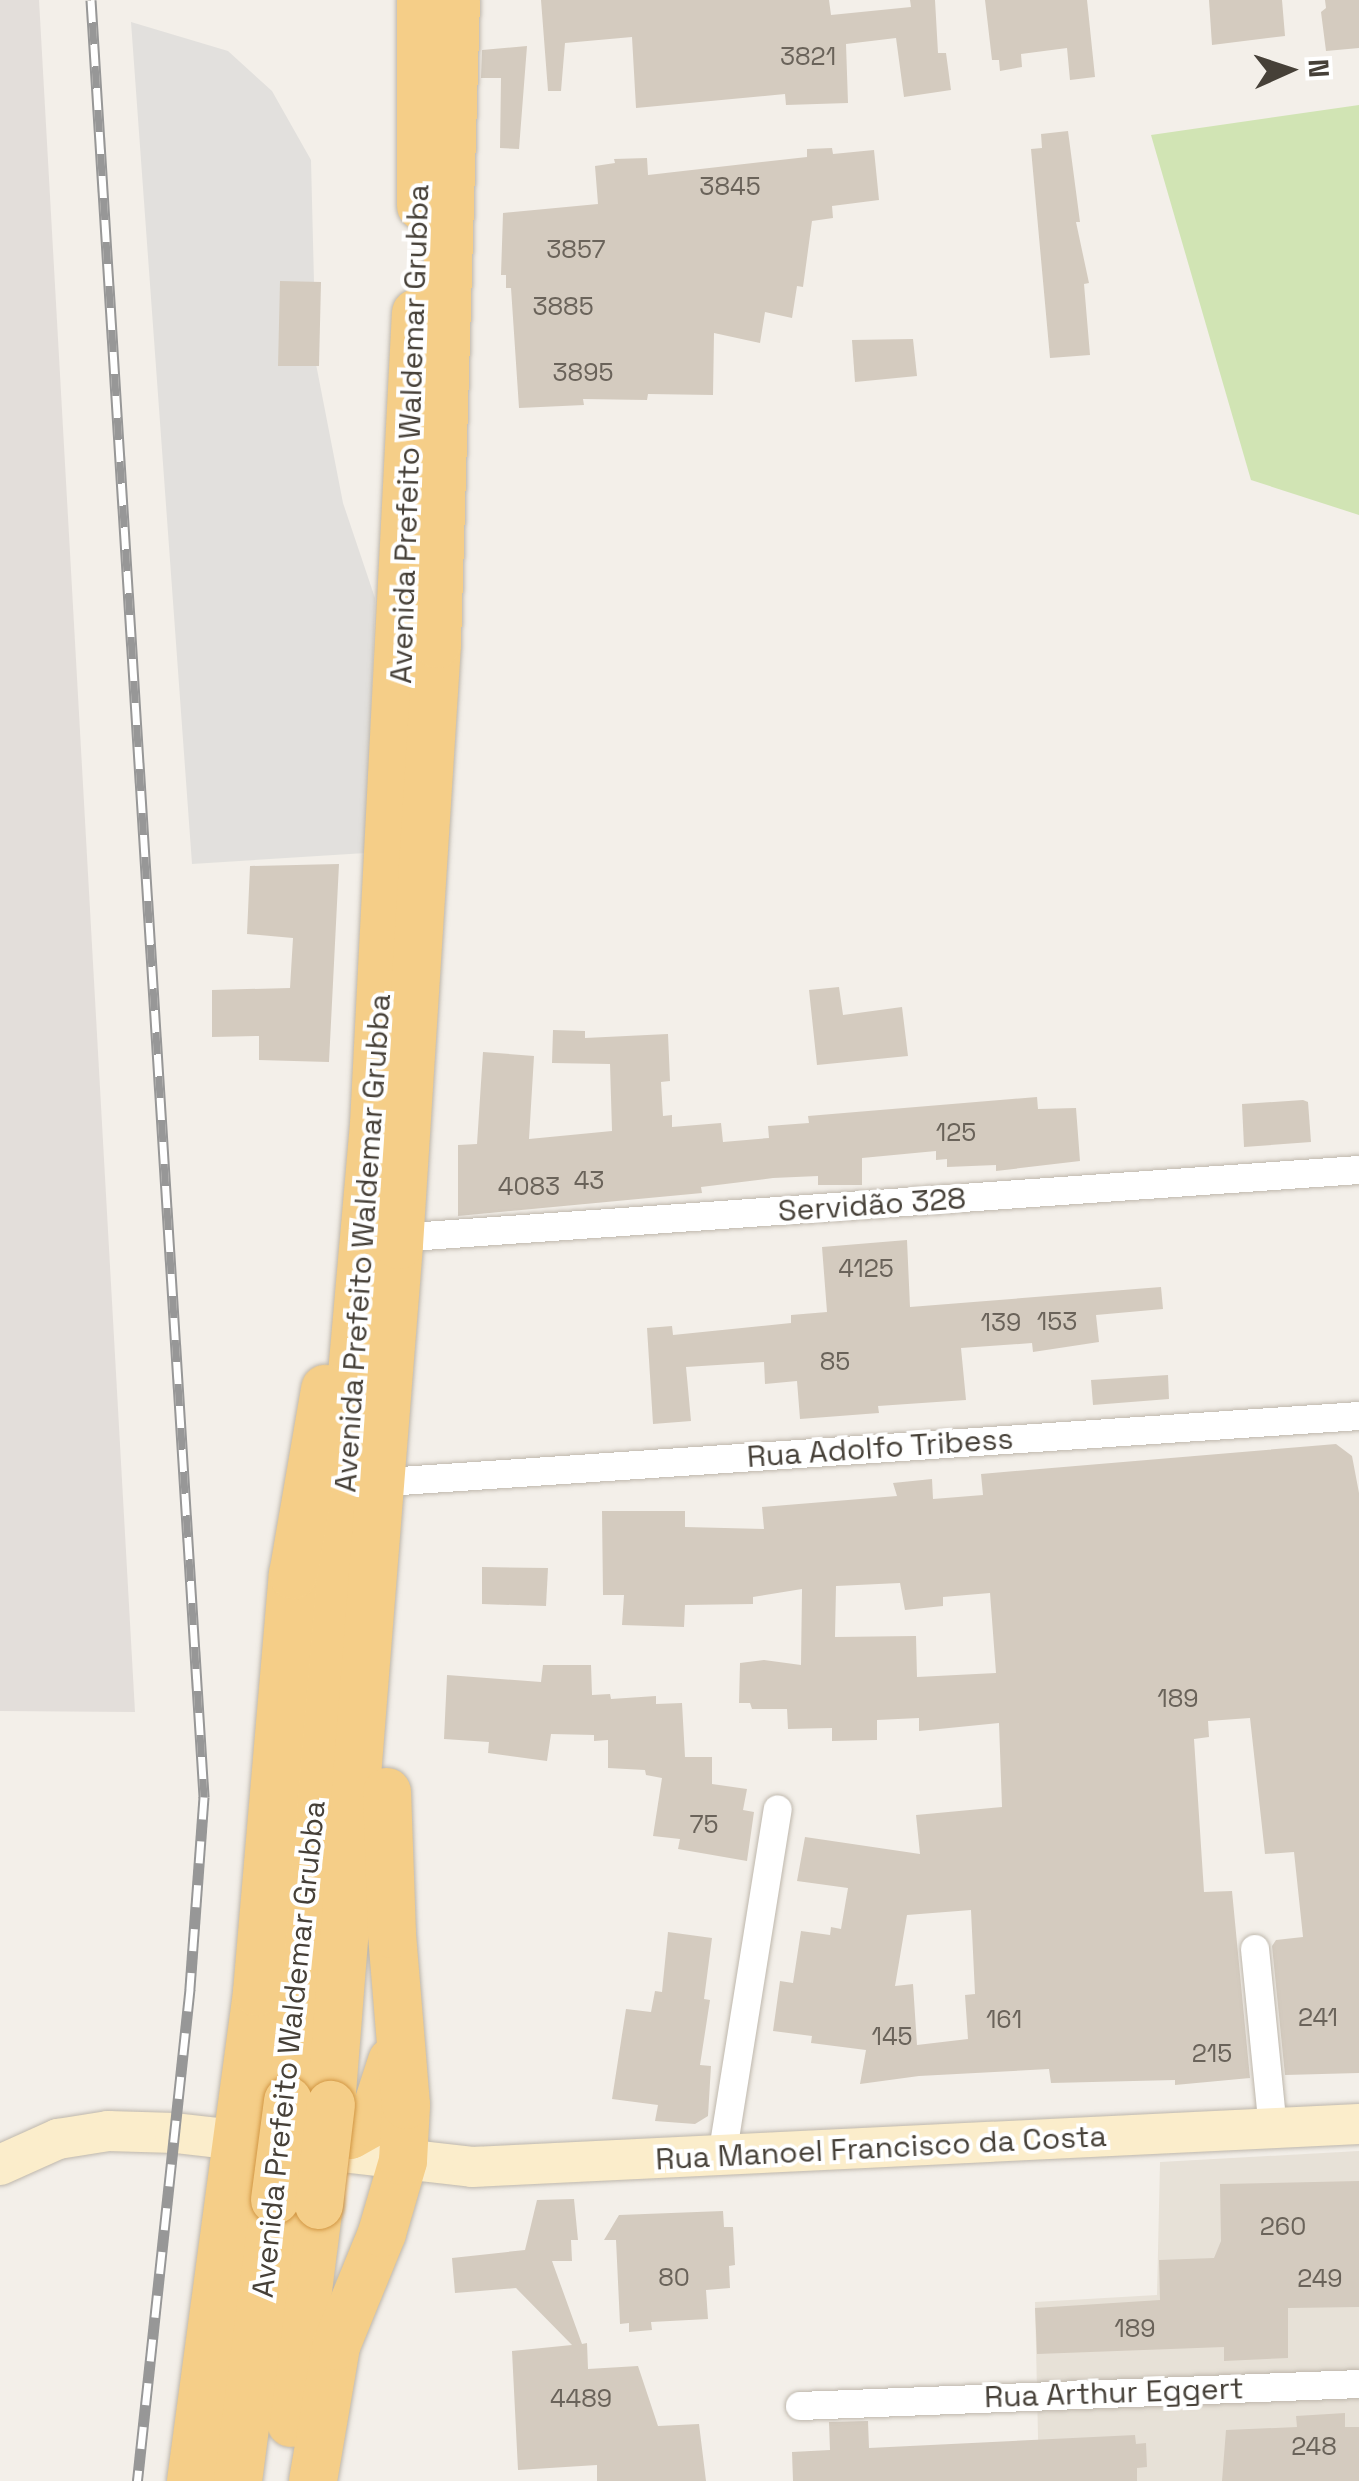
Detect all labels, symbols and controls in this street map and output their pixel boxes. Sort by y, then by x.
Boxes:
north arrow [1239,20,1339,120]
house number: 3821 [780,41,836,71]
text: N [1300,58,1337,79]
house number: 3845 [699,171,761,201]
street label: Avenida Prefeito Waldemar Grubba [383,184,437,684]
house number: 3857 [546,234,606,264]
house number: 3885 [532,291,594,321]
house number: 3895 [553,357,613,387]
street label: Avenida Prefeito Waldemar Grubba [328,992,398,1494]
house number: 125 [936,1117,976,1147]
house number: 43 [574,1165,604,1195]
house number: 4083 [498,1171,560,1201]
street label: Servidão 328 [777,1180,967,1230]
house number: 4125 [838,1253,894,1283]
house number: 153 [1037,1306,1077,1336]
house number: 139 [981,1307,1021,1337]
house number: 85 [820,1346,850,1376]
street label: Rua Adolfo Tribess [745,1421,1015,1475]
house number: 189 [1157,1683,1199,1713]
street label: Avenida Prefeito Waldemar Grubba [245,1799,333,2299]
house number: 75 [689,1809,719,1839]
house number: 241 [1298,2002,1338,2032]
house number: 161 [986,2004,1022,2034]
house number: 145 [871,2021,913,2051]
house number: 215 [1192,2038,1232,2068]
street label: Rua Manoel Francisco da Costa [655,2118,1107,2178]
house number: 260 [1260,2211,1306,2241]
house number: 80 [658,2262,690,2292]
house number: 249 [1297,2263,1343,2293]
house number: 189 [1114,2313,1156,2343]
street label: Rua Arthur Eggert [983,2370,1245,2416]
house number: 4489 [550,2383,612,2413]
house number: 248 [1291,2431,1337,2461]

